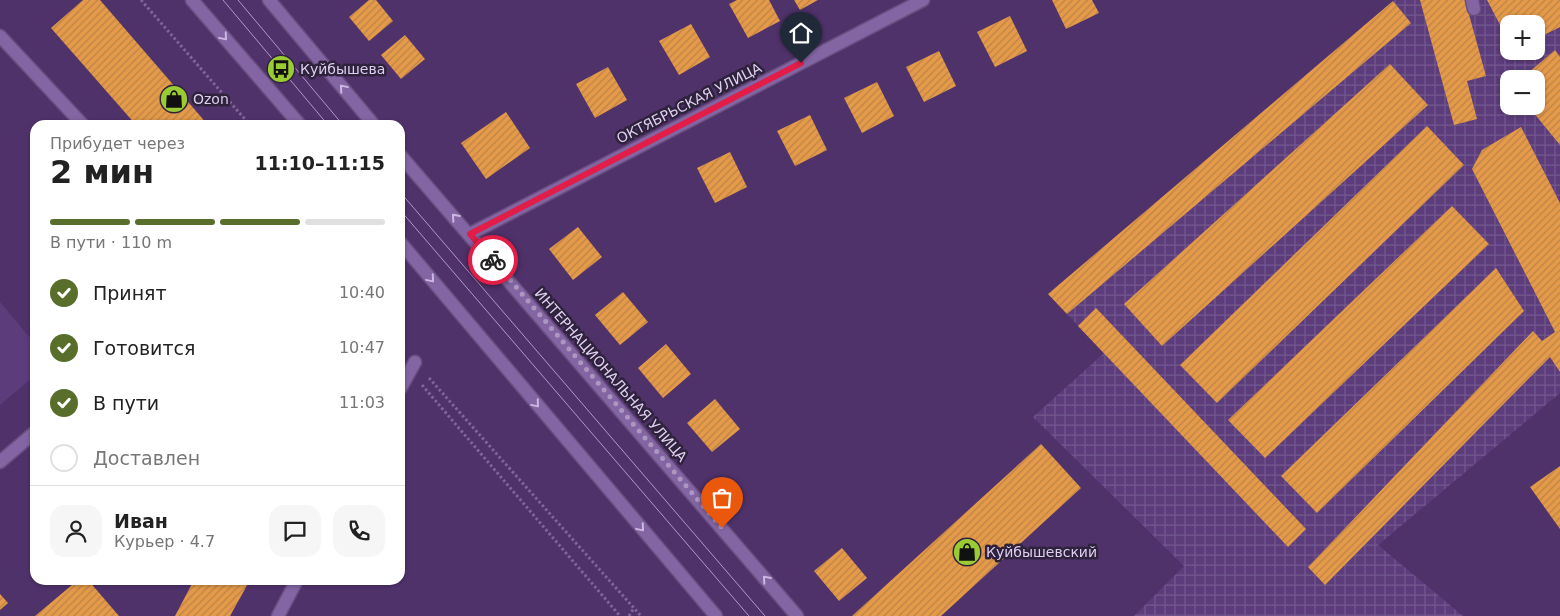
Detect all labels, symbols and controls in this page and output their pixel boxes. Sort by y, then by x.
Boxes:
pin [780,12,822,63]
map controls [1500,15,1545,115]
button: + [1500,15,1545,60]
icon: home [787,19,815,47]
one-way arrow [218,32,227,41]
bus stop icon: Куйбышева [266,54,296,84]
street label: ОКТЯБРЬСКАЯ УЛИЦА [614,59,764,147]
place label: Куйбышева [300,61,385,77]
button: − [1500,70,1545,115]
shop icon: Ozon [159,84,189,114]
one-way arrow [339,84,348,93]
place label: Ozon [193,91,229,107]
text: Прибудет через [50,134,185,153]
text: 11:10–11:15 [255,152,385,174]
text: 2 мин [50,153,154,191]
one-way arrow [452,213,461,222]
text: В пути · 110 m [50,233,172,252]
courier [468,235,518,285]
icon: bike [479,246,507,274]
one-way arrow [426,274,435,283]
icon: check [50,279,78,307]
text: Принят [93,282,167,304]
text: 10:40 [339,283,385,302]
street label: ИНТЕРНАЦИОНАЛЬНАЯ УЛИЦА [532,285,691,465]
icon: check [50,334,78,362]
text: Готовится [93,337,195,359]
text: 10:47 [339,338,385,357]
icon: check [50,389,78,417]
text: В пути [93,392,159,414]
text: 11:03 [339,393,385,412]
one-way arrow [530,398,539,407]
text: Доставлен [93,447,200,469]
pin [701,477,743,528]
icon: bag [708,484,736,512]
button: person [50,505,102,557]
button: chat [269,505,321,557]
button: phone [333,505,385,557]
text: Иван [114,510,168,532]
one-way arrow [635,522,643,531]
text: Курьер · 4.7 [114,532,215,551]
shop icon: Куйбышевский [952,537,982,567]
place label: Куйбышевский [986,544,1097,560]
one-way arrow [763,576,771,585]

